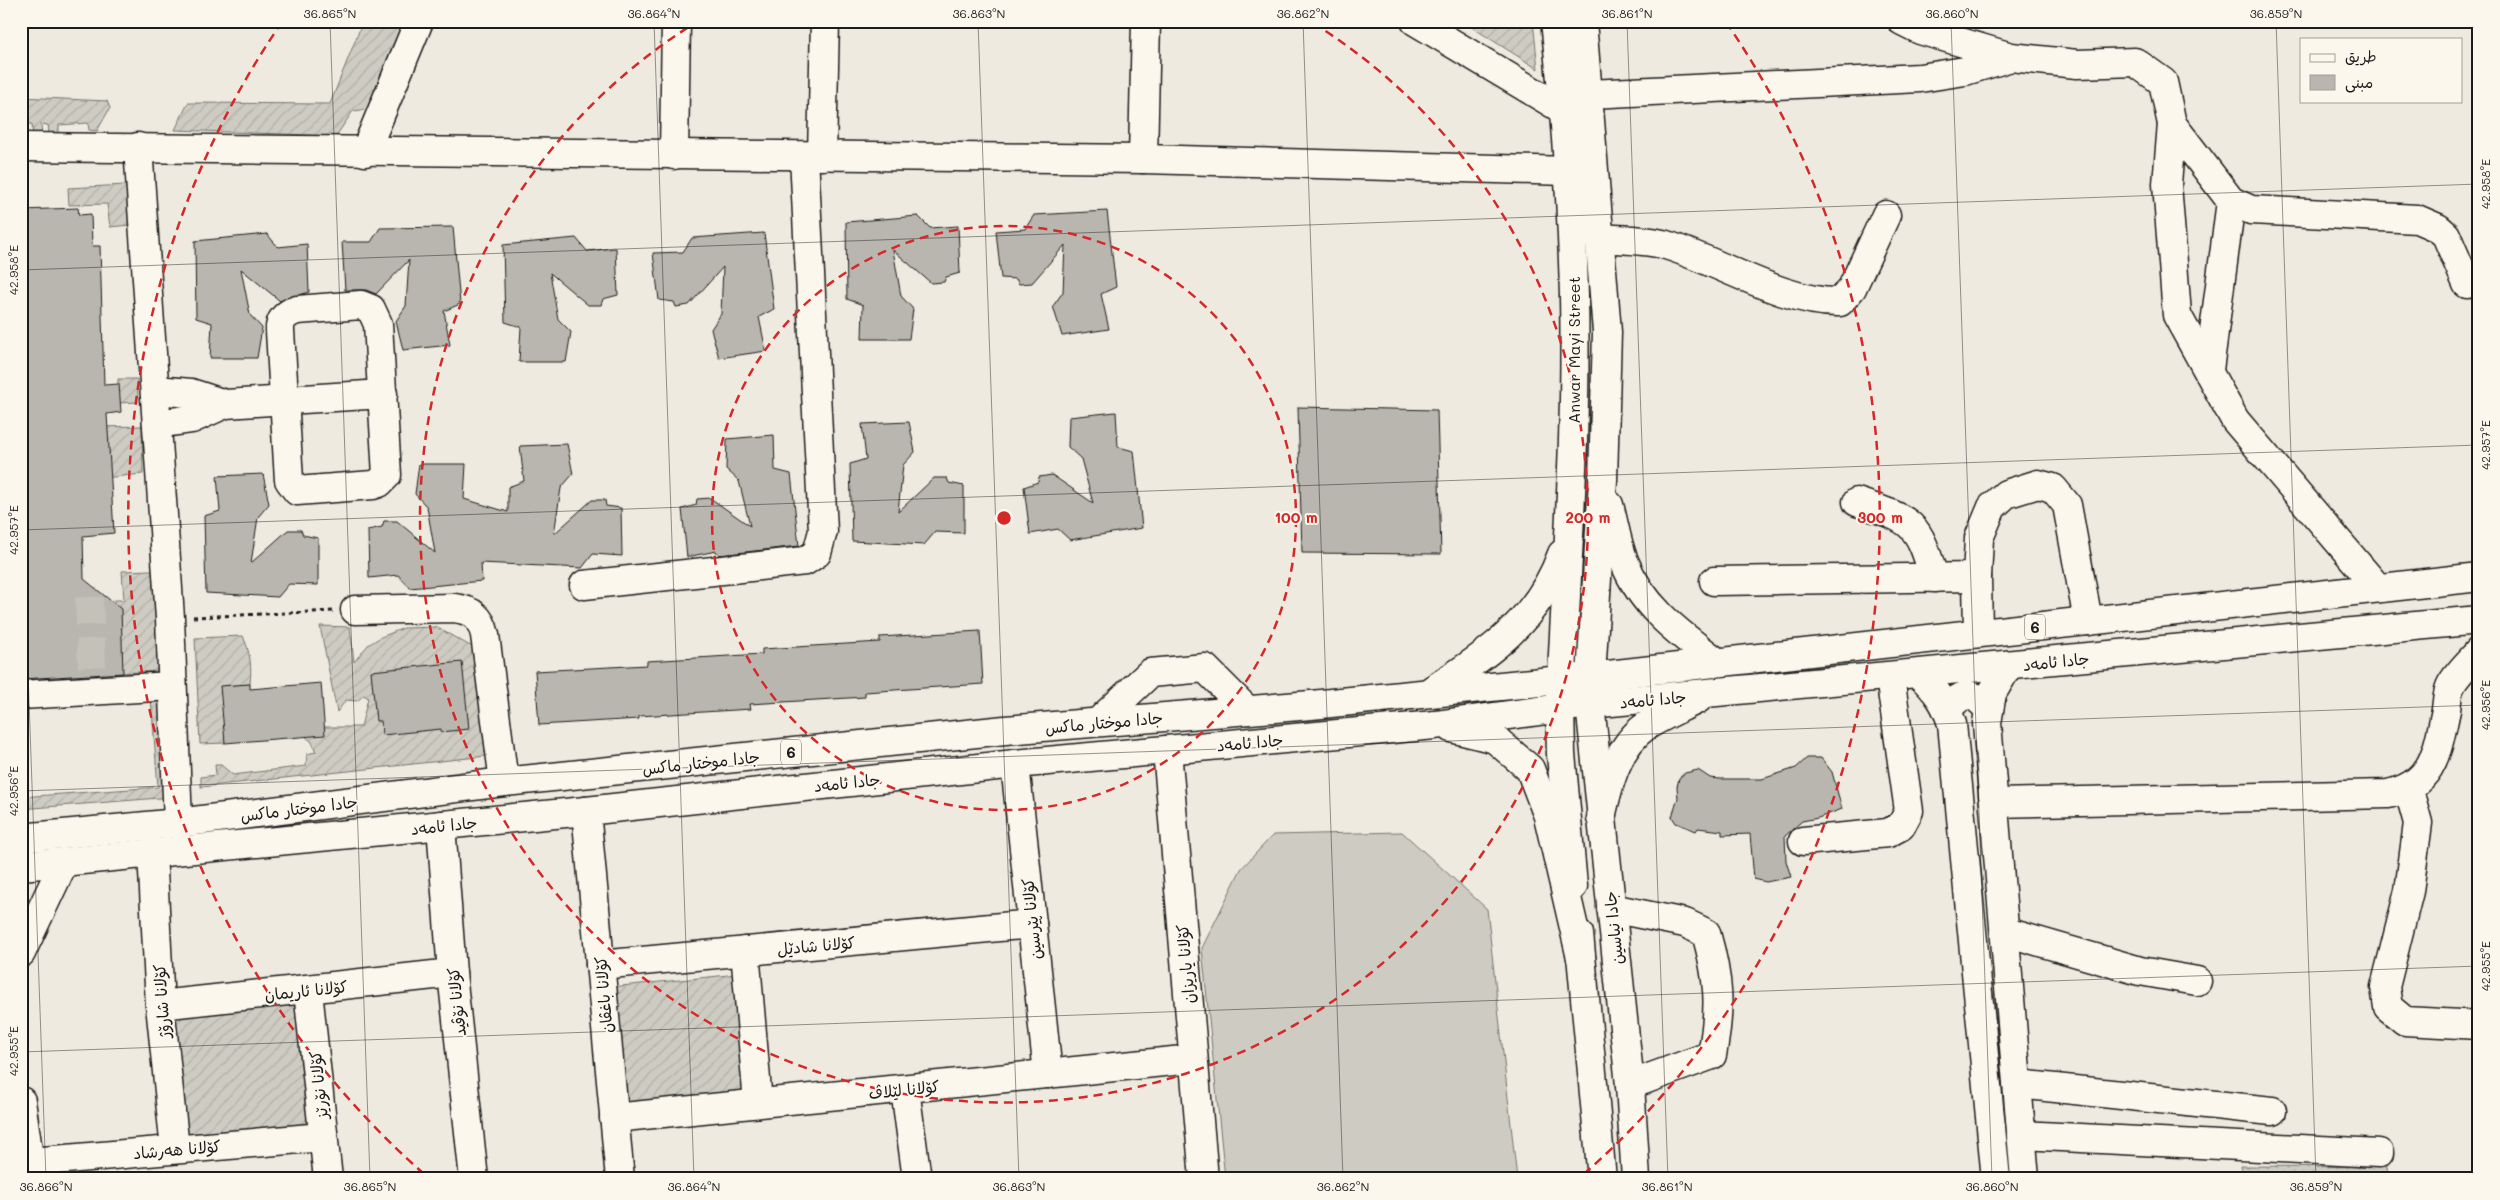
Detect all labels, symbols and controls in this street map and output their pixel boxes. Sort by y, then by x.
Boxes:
text: 36.865°N [304,5,356,21]
text: 36.864°N [628,5,680,21]
text: 36.863°N [953,5,1005,21]
text: 36.862°N [1277,5,1329,21]
text: 36.861°N [1601,5,1653,21]
text: 36.860°N [1925,5,1979,21]
text: 36.859°N [2250,5,2302,21]
legend [2300,38,2462,102]
text: طريق [2345,46,2377,66]
text: مبنى [2345,72,2373,93]
text: 42.958°E [2477,159,2493,209]
text: 42.958°E [5,245,21,295]
street label: Anwar Mayi Street [1563,276,1584,424]
text: 42.957°E [2477,420,2493,470]
text: 42.957°E [5,505,21,555]
text: 100 m [1274,507,1318,527]
text: 200 m [1566,507,1611,527]
text: 300 m [1857,507,1903,527]
centre of rings [995,509,1013,527]
road number: 6 [2025,614,2045,640]
street label: جادا ئامەد [2022,647,2090,675]
text: 42.956°E [2477,680,2493,730]
street label: جادا ئامەد [1619,686,1687,712]
street label: جادا موختار ماكس [1044,706,1164,739]
street label: جادا ئامەد [1216,729,1284,755]
road number: 6 [781,740,801,764]
street label: جادا موختار ماكس [641,745,761,780]
text: 42.956°E [5,766,21,816]
street label: جادا ئامەد [813,768,881,796]
street label: جادا موختار ماكس [239,790,359,827]
street label: جادا ئامەد [410,811,478,839]
street label: کۆلانا پێرسین [1016,877,1047,961]
street label: جادا نیاسین [1599,890,1627,966]
street label: کۆلانا یاریزان [1171,923,1200,1004]
street label: کۆلانا شادێل [776,931,856,960]
text: 42.955°E [2477,941,2493,991]
street label: کۆلانا باغڤان [589,955,618,1034]
street label: کۆلانا شارۆژ [148,963,175,1041]
street label: کۆلانا نۆڤید [442,966,471,1038]
street label: کۆلانا ئاریمان [264,975,349,1006]
text: 42.955°E [5,1026,21,1076]
street label: کۆلانا نۆرێز [304,1049,333,1122]
street label: کۆلانا لێلاڤ [868,1075,941,1104]
street label: کۆلانا هەرشاد [132,1135,222,1164]
text: 36.866°N [19,1178,73,1194]
text: 36.865°N [344,1178,396,1194]
text: 36.864°N [668,1178,720,1194]
text: 36.863°N [993,1178,1045,1194]
text: 36.862°N [1317,1178,1369,1194]
text: 36.861°N [1641,1178,1693,1194]
text: 36.860°N [1965,1178,2019,1194]
text: 36.859°N [2290,1178,2342,1194]

